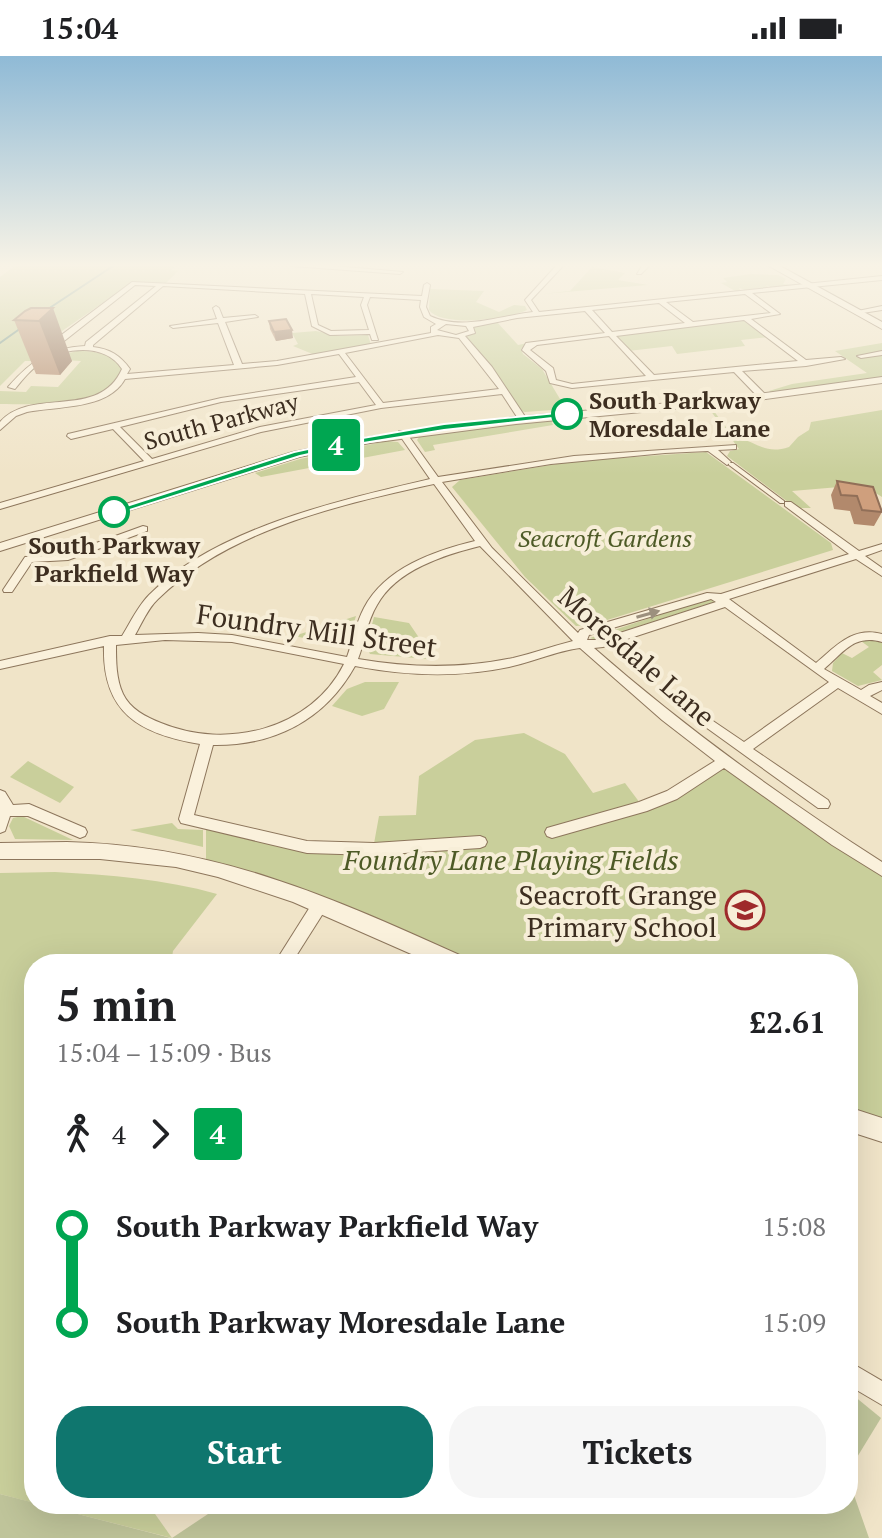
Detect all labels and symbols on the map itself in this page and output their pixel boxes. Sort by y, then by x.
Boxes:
place label: South Parkway Moresdale Lane [589,384,771,444]
street label: South Parkway [140,385,302,457]
marker: South Parkway Moresdale Lane [552,399,582,429]
line badge: 4 [310,419,362,471]
marker: South Parkway Parkfield Way [99,497,129,527]
park label: Seacroft Gardens [518,522,692,554]
place label: South Parkway Parkfield Way [28,529,201,589]
street label: Moresdale Lane [551,578,723,734]
street label: Foundry Mill Street [195,595,440,665]
one-way arrow [636,607,660,620]
park label: Foundry Lane Playing Fields [342,841,679,878]
place label: Seacroft Grange Primary School [518,876,717,945]
school or university icon: Seacroft Grange Primary School [724,889,766,931]

